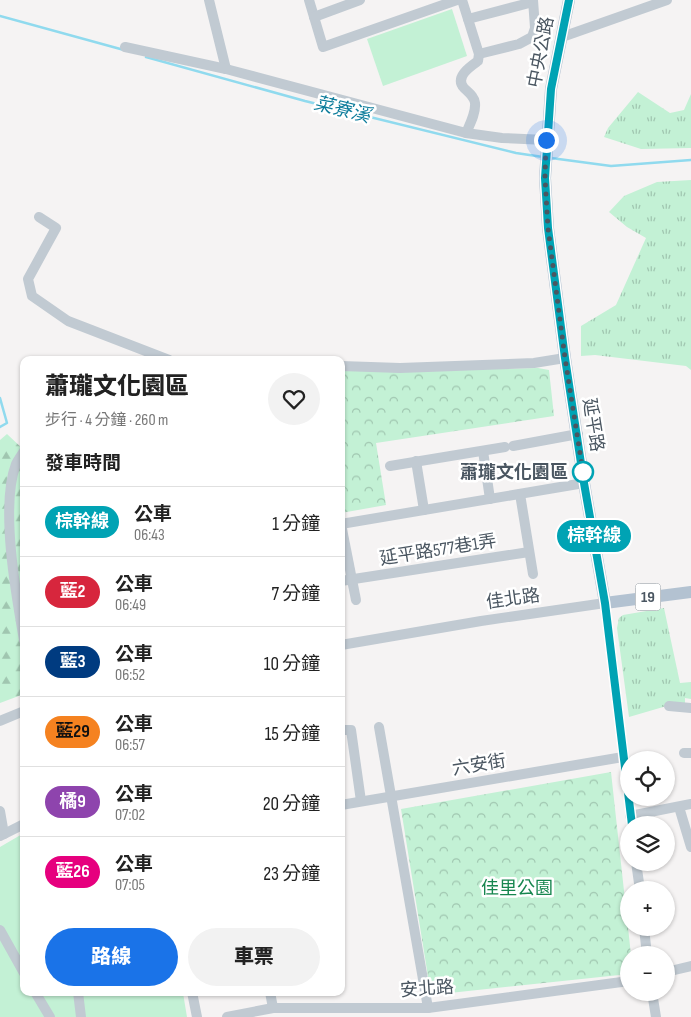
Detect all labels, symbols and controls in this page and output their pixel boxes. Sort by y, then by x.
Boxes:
street label: 中央公路 [524,15,558,89]
water label: 菜寮溪 [312,92,375,129]
your location [534,128,559,153]
text: 蕭瓏文化園區 [45,372,189,401]
button: heart [268,373,320,425]
street label: 延平路 [578,397,608,453]
text: 步行 · 4 分鐘 · 260 m [45,411,168,430]
text: 發車時間 [45,452,121,475]
marker: 蕭瓏文化園區 [572,461,594,483]
place label: 蕭瓏文化園區 [460,462,568,483]
text: 公車 [134,503,172,526]
text: 棕幹線 [55,511,109,532]
text: 1 分鐘 [272,513,320,536]
line badge: 棕幹線 [565,520,623,552]
text: 棕幹線 [567,525,621,546]
text: 06:43 [134,526,165,545]
street label: 延平路577巷1弄 [378,530,498,570]
text: 公車 [115,573,153,596]
text: 藍2 [60,581,85,602]
text: 7 分鐘 [271,583,320,606]
road number: 19 [636,584,660,610]
street label: 佳北路 [485,585,541,613]
text: 06:49 [115,596,146,615]
text: 公車 [115,643,153,666]
text: 藍3 [59,651,86,672]
text: 10 分鐘 [264,653,320,676]
text: 06:52 [115,666,145,685]
text: 公車 [115,713,153,736]
text: 藍29 [55,721,90,742]
text: 15 分鐘 [265,723,320,746]
text: 06:57 [115,736,145,755]
street label: 六安街 [451,750,507,780]
map controls [620,751,675,1001]
button: locate [620,751,675,806]
text: 公車 [115,783,153,806]
text: 橘9 [59,791,86,812]
text: 20 分鐘 [263,793,320,816]
text: 07:02 [115,806,145,825]
button: layers [620,816,675,871]
text: 公車 [115,853,153,876]
text: 藍26 [55,861,90,882]
text: 23 分鐘 [263,863,320,886]
text: 07:05 [115,876,145,895]
park label: 佳里公園 [481,878,553,899]
button: + [620,881,675,936]
button: 路線 [45,928,178,986]
button: 車票 [188,928,320,986]
button: − [620,946,675,1001]
street label: 安北路 [399,977,455,1001]

